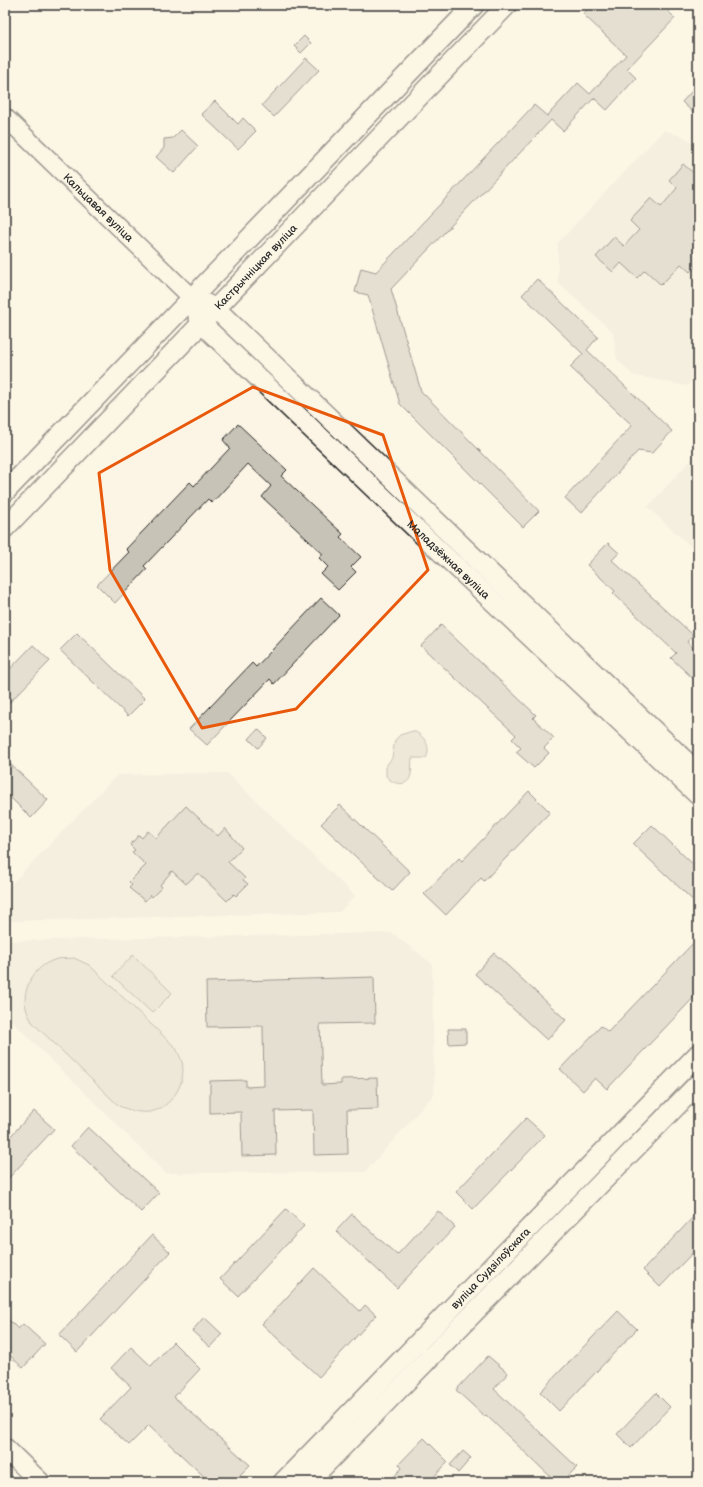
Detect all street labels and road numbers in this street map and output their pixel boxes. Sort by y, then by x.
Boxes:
street label: Кальцавая вуліца [60,171,136,245]
street label: Кастрычніцкая вуліца [212,221,300,313]
street label: Маладзёжная вуліца [404,518,493,602]
street label: вуліца Судзілоўскага [448,1225,533,1312]

